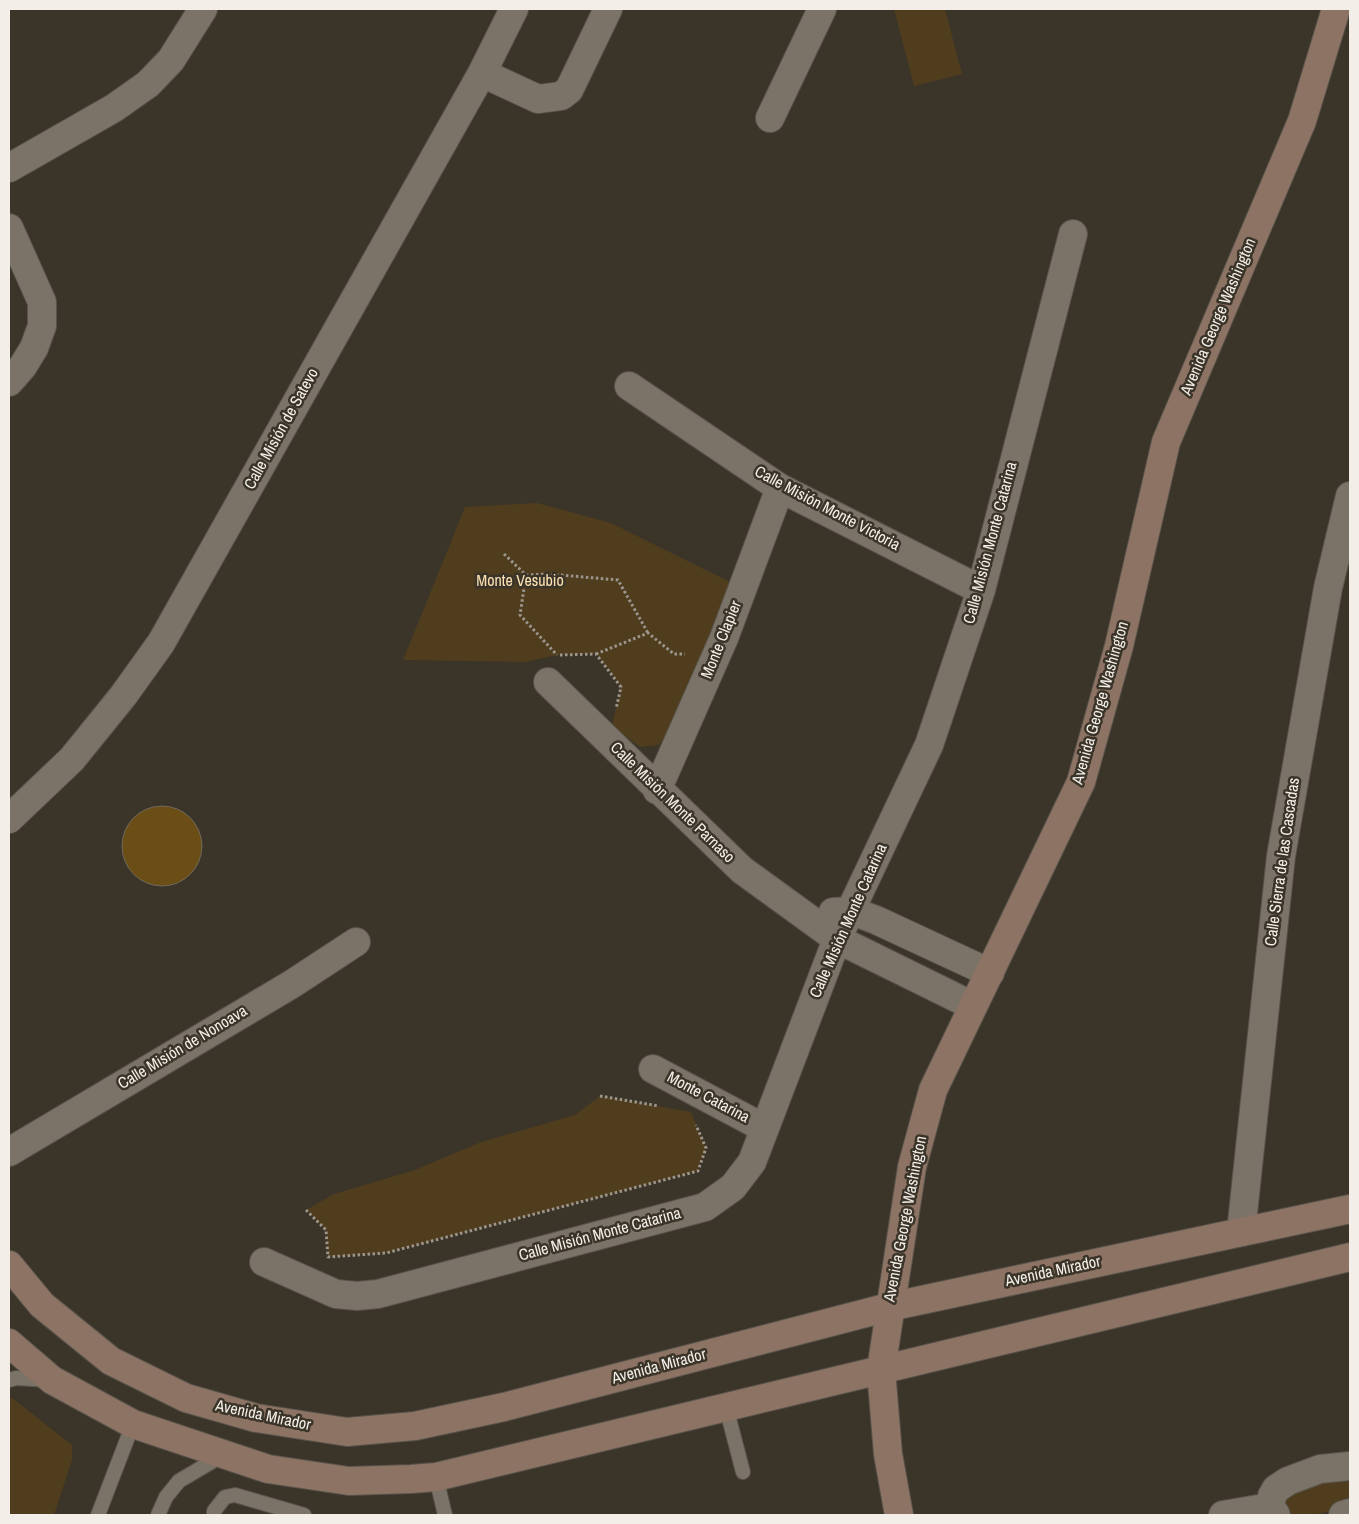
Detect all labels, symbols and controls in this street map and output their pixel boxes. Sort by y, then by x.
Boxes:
street label: Avenida George Washington [1177,236,1261,398]
street label: Calle Misión de Satevo [241,365,323,493]
street label: Calle Misión Monte Catarina [960,460,1022,626]
street label: Calle Misión Monte Victoria [751,463,903,555]
park label: Monte Vesubio [476,572,564,592]
street label: Monte Clapier [698,598,746,682]
street label: Avenida George Washington [1069,619,1133,787]
street label: Calle Misión Monte Parnaso [606,739,738,867]
street label: Calle Sierra de las Cascadas [1262,777,1304,947]
street label: Calle Misión Monte Catarina [806,841,892,1001]
street label: Calle Misión de Nonoava [115,1002,251,1094]
street label: Monte Catarina [664,1068,752,1128]
street label: Avenida George Washington [880,1134,932,1304]
street label: Calle Misión Monte Catarina [517,1204,683,1266]
street label: Avenida Mirador [1004,1253,1102,1291]
street label: Avenida Mirador [610,1345,708,1389]
street label: Avenida Mirador [214,1397,312,1435]

